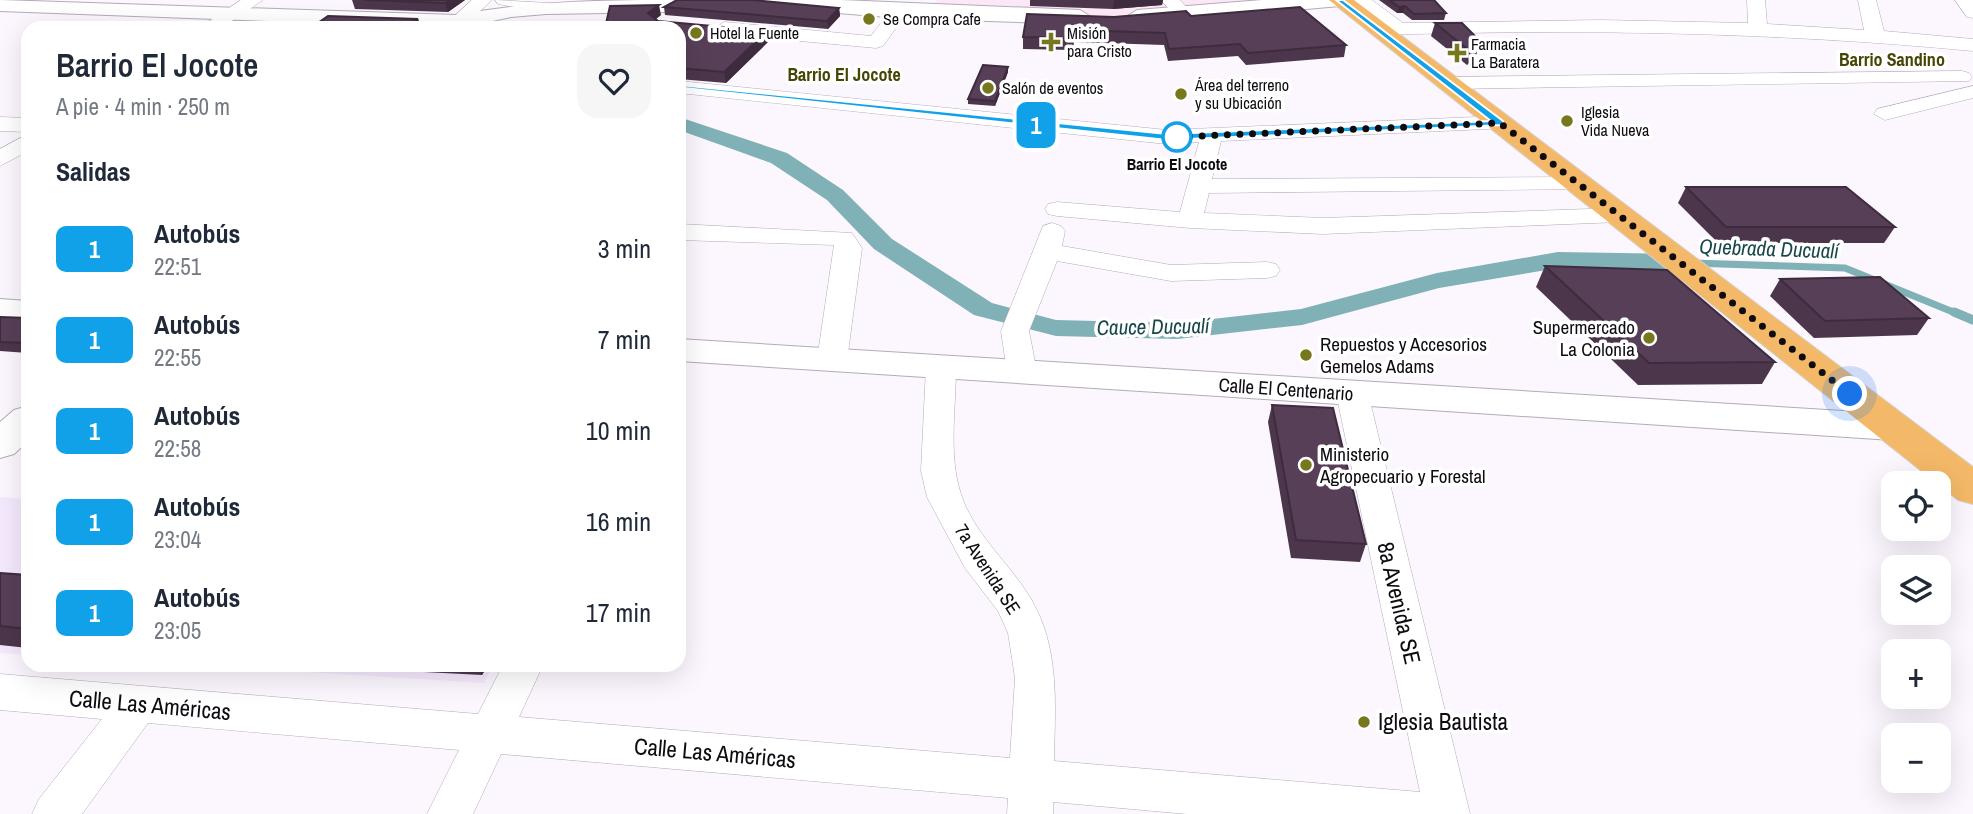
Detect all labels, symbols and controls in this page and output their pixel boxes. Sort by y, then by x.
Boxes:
place label: Se Compra Cafe [883,8,981,30]
marker: Se Compra Cafe [861,11,877,27]
place label: Hotel la Fuente [710,22,799,44]
place label: Misión para Cristo [1067,22,1132,62]
marker: Hotel la Fuente [688,25,704,41]
marker: Misión para Cristo [1041,32,1061,52]
place label: Farmacia La Baratera [1471,33,1540,73]
text: Barrio El Jocote [56,43,258,87]
button: heart [577,44,651,118]
marker: Farmacia La Baratera [1449,45,1465,61]
district label: Barrio Sandino [1839,47,1945,72]
district label: Barrio El Jocote [787,62,901,87]
place label: Área del terreno y su Ubicación [1194,74,1289,114]
place label: Salón de eventos [1002,77,1103,99]
marker: Salón de eventos [980,80,996,96]
marker: Área del terreno y su Ubicación [1173,86,1189,102]
text: A pie · 4 min · 250 m [56,91,230,122]
place label: Iglesia Vida Nueva [1581,101,1650,141]
line badge: 1 [1013,102,1059,148]
text: 1 [1031,109,1041,141]
marker: Iglesia Vida Nueva [1559,113,1575,129]
marker: Barrio El Jocote [1162,122,1192,152]
place label: Barrio El Jocote [1127,153,1227,175]
text: Salidas [56,154,131,189]
text: Autobús [154,216,240,251]
text: 3 min [598,231,651,266]
water label: Quebrada Ducualí [1699,232,1842,266]
text: 1 [89,233,100,265]
text: 22:51 [154,251,201,282]
text: Autobús [154,307,240,342]
water label: Cauce Ducualí [1096,311,1212,342]
place label: Supermercado La Colonia [1533,314,1635,362]
text: 7 min [598,322,651,357]
text: 1 [89,324,100,356]
marker: Supermercado La Colonia [1641,330,1657,346]
place label: Repuestos y Accesorios Gemelos Adams [1320,331,1487,379]
text: 22:55 [154,342,201,373]
marker: Repuestos y Accesorios Gemelos Adams [1298,347,1314,363]
street label: Calle El Centenario [1218,371,1354,407]
your location [1832,376,1867,411]
text: Autobús [154,398,240,433]
text: 10 min [586,413,651,448]
text: 1 [89,415,100,447]
text: 22:58 [154,433,201,464]
place label: Ministerio Agropecuario y Forestal [1319,441,1486,489]
marker: Ministerio Agropecuario y Forestal [1298,457,1314,473]
map controls [1881,471,1951,793]
button: locate [1881,471,1951,541]
text: Autobús [154,489,240,524]
text: 16 min [586,504,651,539]
text: 1 [89,506,100,538]
street label: 7a Avenida SE [949,519,1027,619]
text: 23:04 [154,524,201,555]
street label: 8a Avenida SE [1370,539,1429,667]
button: layers [1881,555,1951,625]
text: Autobús [154,580,240,615]
text: 17 min [586,595,651,630]
text: 1 [89,597,100,629]
text: 23:05 [154,615,201,646]
button: + [1881,639,1951,709]
street label: Calle Las Américas [68,682,232,727]
place label: Iglesia Bautista [1378,706,1509,737]
marker: Iglesia Bautista [1356,714,1372,730]
button: − [1881,723,1951,793]
street label: Calle Las Américas [633,730,797,775]

